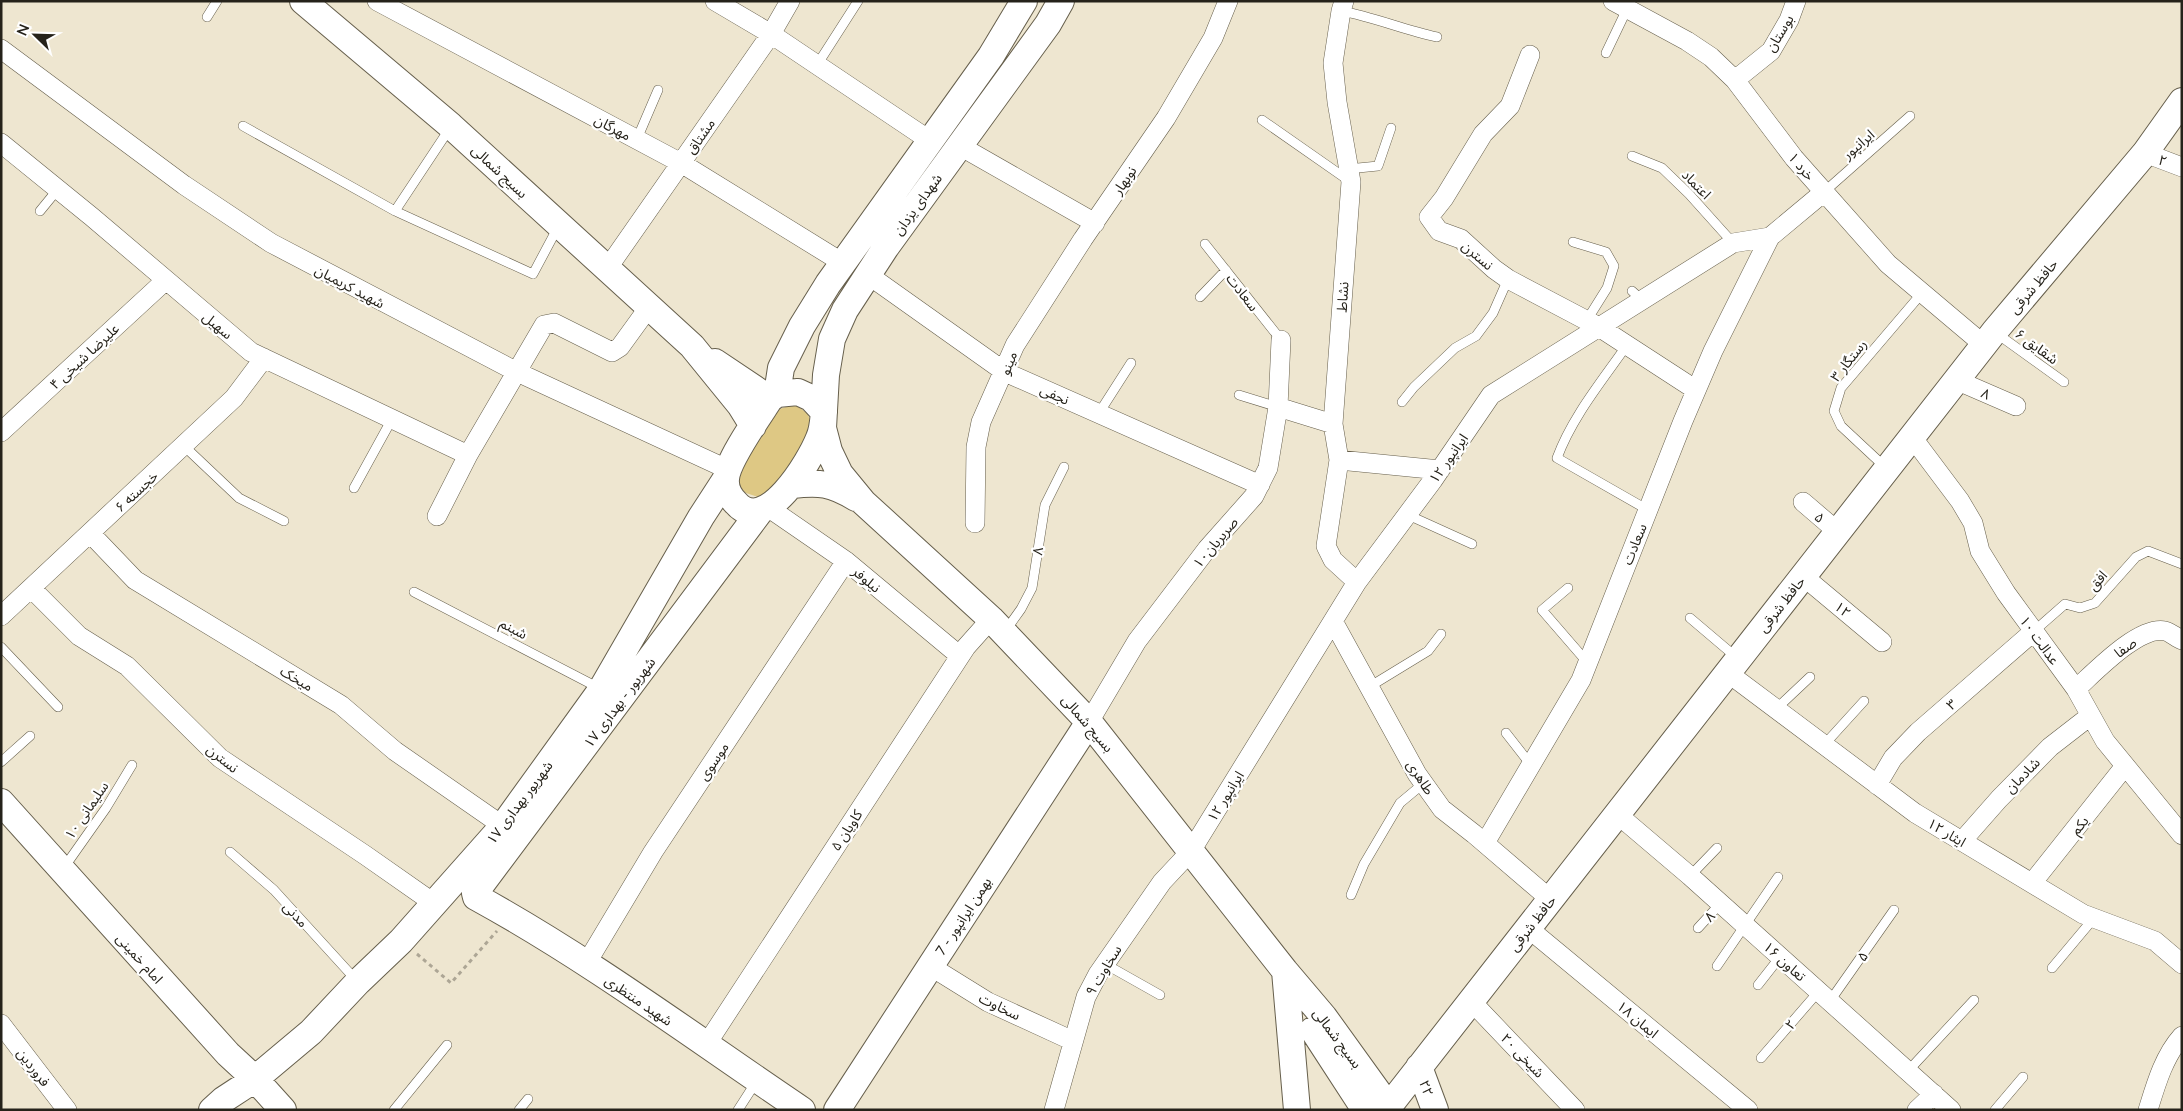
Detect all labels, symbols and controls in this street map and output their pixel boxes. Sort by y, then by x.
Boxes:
north arrow [10,10,60,60]
street label: بوستان [1761,11,1798,55]
text: N [13,21,33,38]
street label: مهرگان [591,110,634,145]
street label: مشتاق [682,115,718,157]
street label: ایرانپور [1838,126,1879,165]
street label: بسیج شمالی [466,141,532,204]
street label: خرد ۱ [1785,148,1819,184]
street label: ۲ [2156,151,2170,169]
street label: نوبهار [1108,162,1141,199]
street label: اعتماد [1679,166,1715,202]
street label: شهدای یزدان [889,170,946,239]
street label: نسترن [1458,237,1497,274]
street label: حافظ شرقی [2005,255,2062,318]
street label: شهید کریمیان [312,261,388,312]
street label: سعادت [1223,270,1263,314]
street label: نشاط [1332,281,1352,313]
street label: سهیل [199,308,236,343]
street label: علیرضا شیخی ۴ [46,319,123,393]
street label: شقایق ۶ [2011,325,2062,369]
street label: رستگار ۳ [1826,336,1871,385]
street label: مینو [996,349,1021,378]
street label: نجفی [1037,380,1072,409]
street label: ۸ [1979,384,1993,402]
street label: ایرانپور ۱۲ [1425,430,1473,487]
street label: خجسته ۶ [111,467,161,515]
street label: ۵ [1811,508,1829,526]
street label: صریریان۱۰ [1189,513,1242,571]
street label: سعادت [1618,521,1650,567]
street label: ۸ [1028,546,1046,556]
street label: نیلوفر [848,562,885,597]
street label: افق [2084,567,2112,595]
street label: حافظ شرقی [1754,573,1809,636]
street label: ۱۲ [1831,597,1855,621]
street label: عدالت ۱۰ [2017,612,2063,668]
street label: شبنم [496,614,531,645]
street label: صفا [2110,633,2140,661]
street label: ۱۷ شهریور - بهداری [580,654,659,751]
street label: میخک [278,662,316,694]
street label: بسیج شمالی [1056,691,1118,757]
street label: ۳ [1942,695,1960,713]
street label: موسوی [694,739,733,784]
street label: نسترن [203,740,243,777]
street label: شادمان [2001,754,2044,797]
street label: ۱۷ شهریور بهداری [482,757,557,848]
street label: طاهری [1403,757,1438,798]
street label: ایرانپور ۱۲ [1203,768,1249,826]
street label: سلیمانی ۱۰ [60,778,112,843]
street label: کاویان ۵ [826,806,866,854]
street label: یکم [2066,812,2094,840]
street label: ایثار ۱۲ [1924,814,1969,851]
street label: بهمن ایرانپور - 7 [931,873,997,960]
street label: حافظ شرقی [1505,892,1560,955]
street label: مدنی [279,898,312,931]
street label: ۸ [1700,907,1718,925]
street label: امام خمینی [111,929,167,989]
street label: تعاون ۱۶ [1760,938,1810,985]
street label: سخاوت ۹ [1081,942,1126,999]
street label: ۵ [1853,948,1871,964]
street label: شهید منتظری [601,971,676,1030]
street label: سخاوت [976,989,1024,1024]
street label: ایمان ۱۸ [1613,997,1662,1042]
street label: بسیج شمالی [1308,1005,1366,1073]
street label: ۲ [1781,1015,1799,1033]
street label: شیخی ۲۰ [1497,1029,1548,1081]
street label: فروردین [13,1044,54,1090]
street label: ۲۲ [1416,1078,1438,1098]

